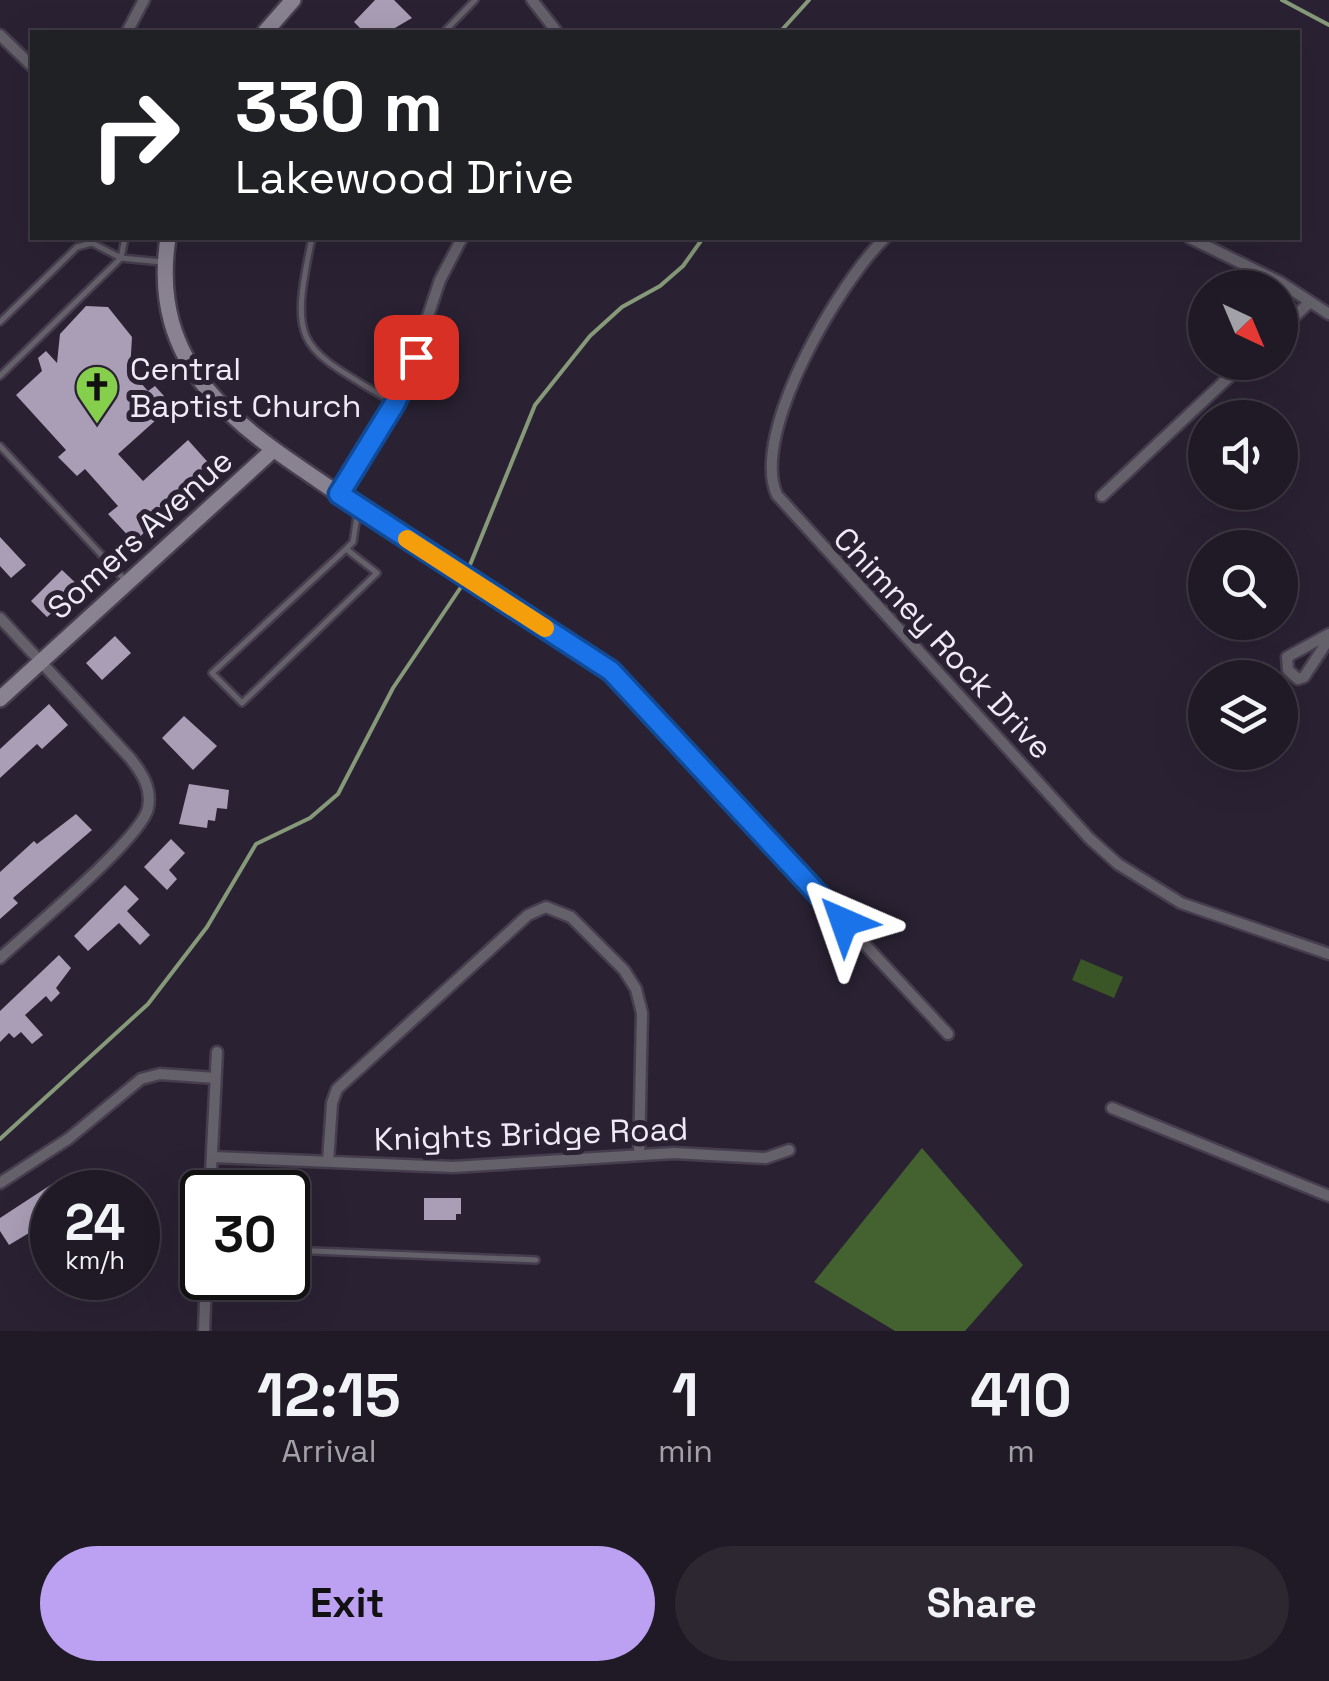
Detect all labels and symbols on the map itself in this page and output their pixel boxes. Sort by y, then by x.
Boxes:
north arrow [1188,270,1298,380]
pin [374,315,459,400]
place label: Central Baptist Church [130,349,361,426]
church icon: Central Baptist Church [74,364,120,425]
street label: Somers Avenue [39,440,241,628]
street label: Chimney Rock Drive [825,519,1061,767]
position arrow [792,870,896,974]
street label: Knights Bridge Road [373,1109,689,1159]
speed limit sign: 30 [180,1170,310,1300]

